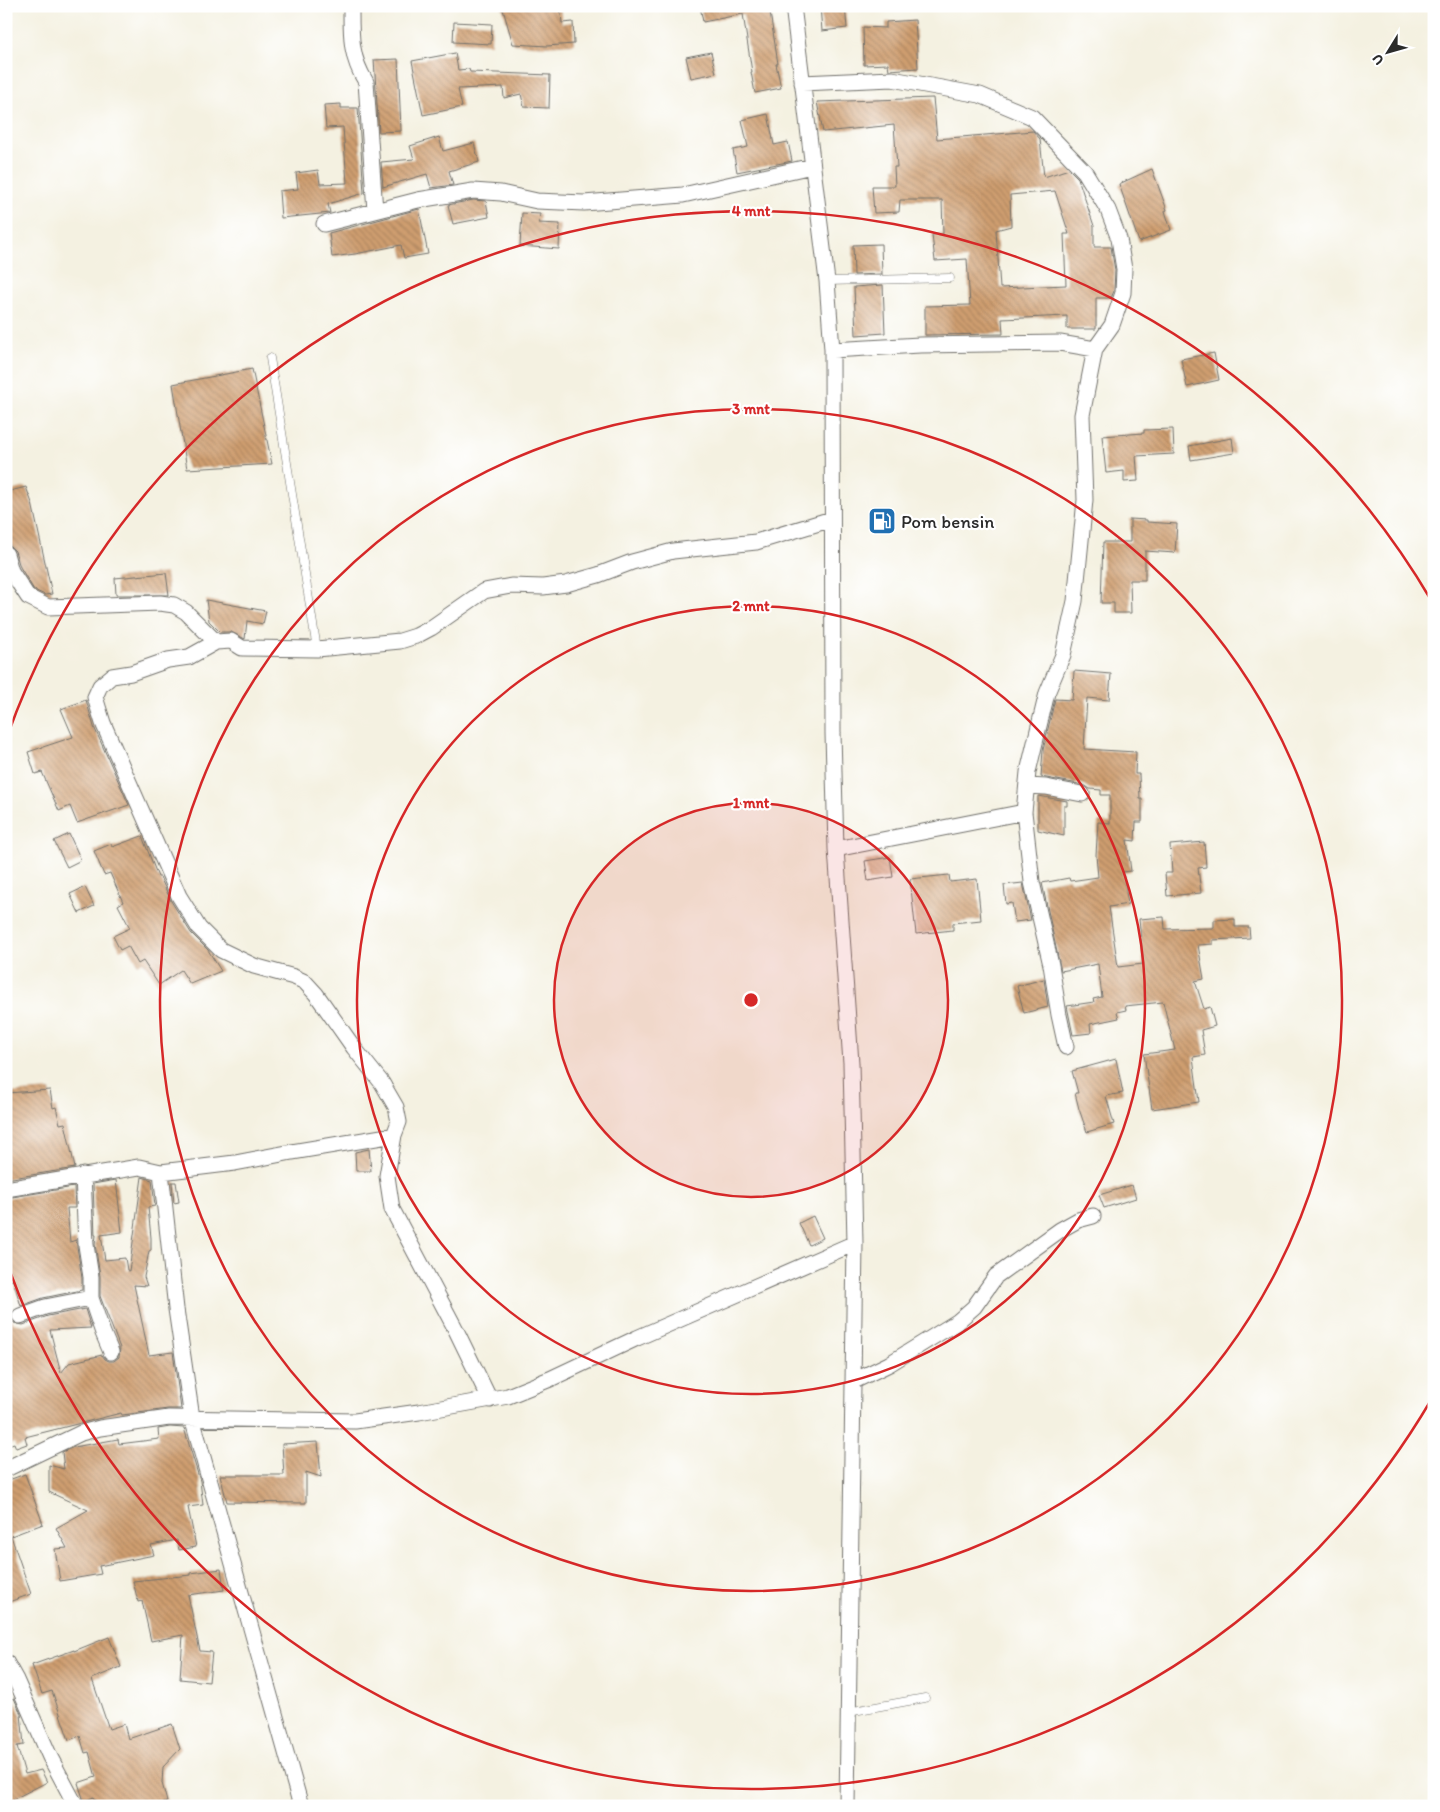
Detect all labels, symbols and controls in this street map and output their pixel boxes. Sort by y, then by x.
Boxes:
north arrow [1362,28,1412,78]
text: U [1368,51,1388,68]
text: 4 mnt [732,202,771,220]
text: 3 mnt [732,400,770,418]
fuel station icon: Pom bensin [867,506,897,536]
place label: Pom bensin [901,510,994,533]
text: 2 mnt [732,597,770,615]
text: 1 mnt [733,794,770,812]
centre of rings [742,991,760,1009]

